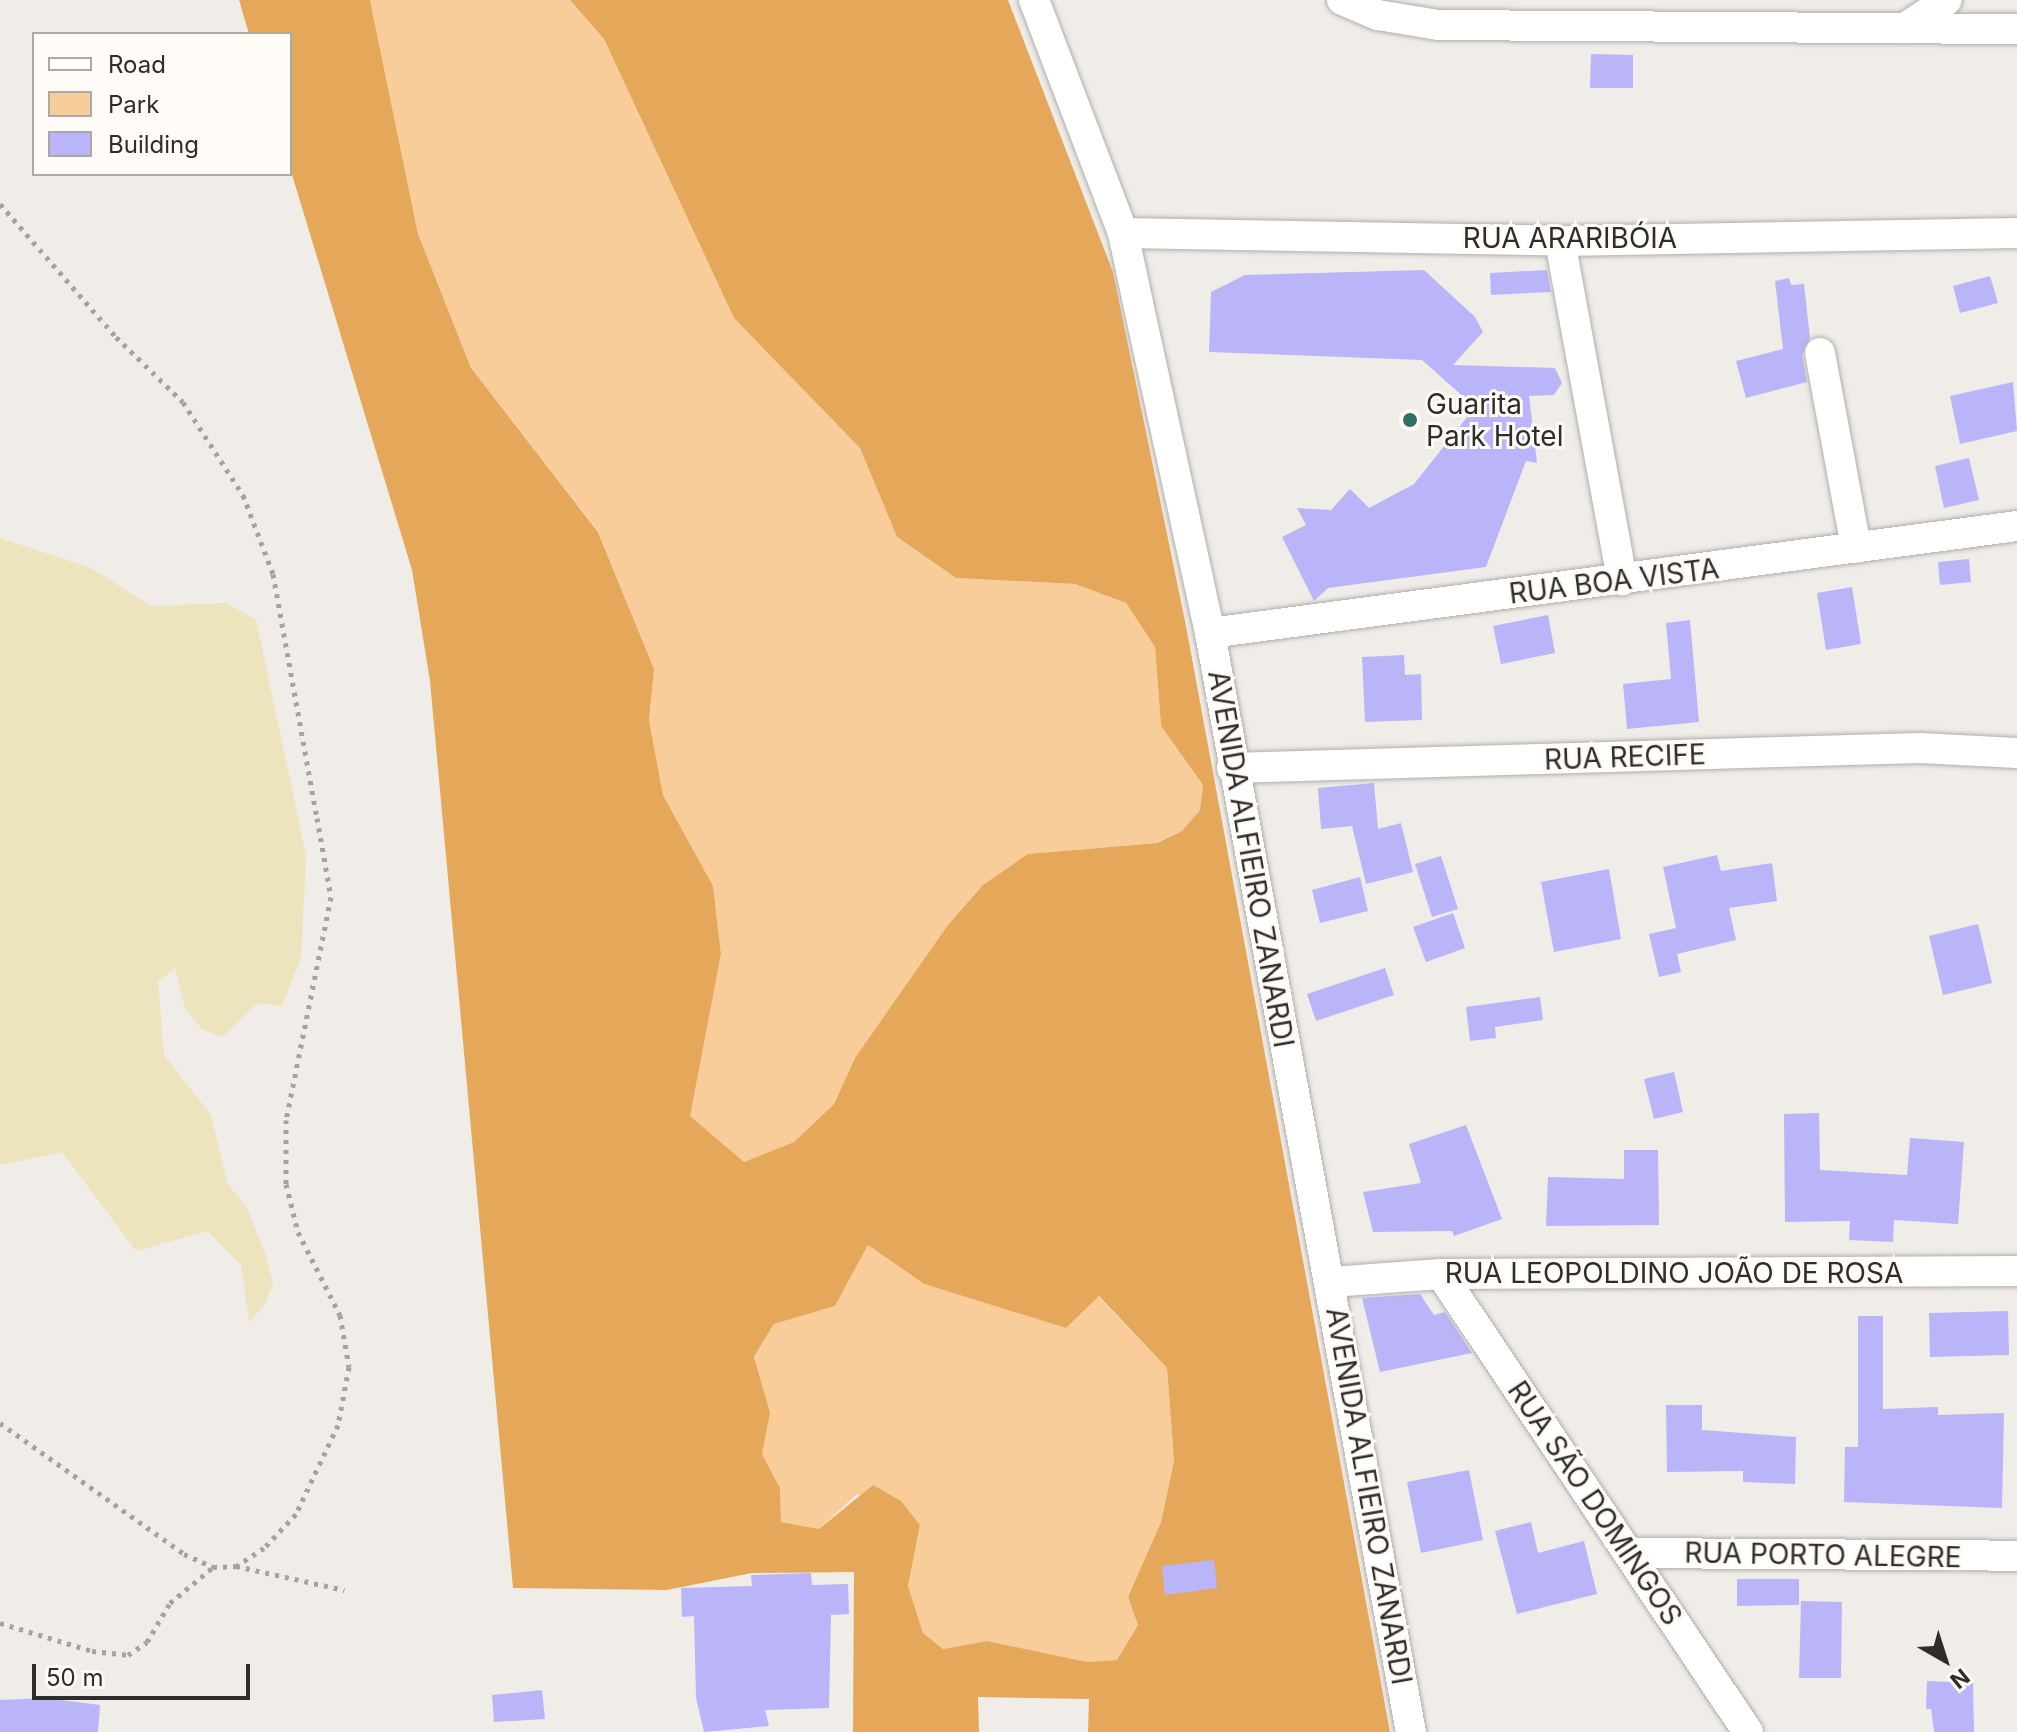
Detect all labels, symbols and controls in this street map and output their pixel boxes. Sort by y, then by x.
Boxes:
legend [32,32,292,176]
text: Road [108,50,166,79]
text: Park [108,90,159,119]
text: Building [108,130,199,159]
street label: RUA ARARIBÓIA [1463,221,1677,255]
place label: Guarita Park Hotel [1426,387,1563,453]
marker: Guarita Park Hotel [1401,411,1419,429]
street label: RUA BOA VISTA [1507,551,1721,611]
street label: AVENIDA ALFIEIRO ZANARDI [1201,668,1301,1050]
street label: RUA RECIFE [1544,737,1706,777]
street label: RUA LEOPOLDINO JOÃO DE ROSA [1445,1256,1903,1290]
street label: AVENIDA ALFIEIRO ZANARDI [1319,1305,1419,1687]
street label: RUA SÃO DOMINGOS [1501,1375,1689,1631]
street label: RUA PORTO ALEGRE [1684,1536,1962,1574]
north arrow [1905,1620,1985,1700]
scale bar [36,1648,254,1698]
text: 50 m [46,1663,104,1692]
text: N [1945,1663,1975,1694]

